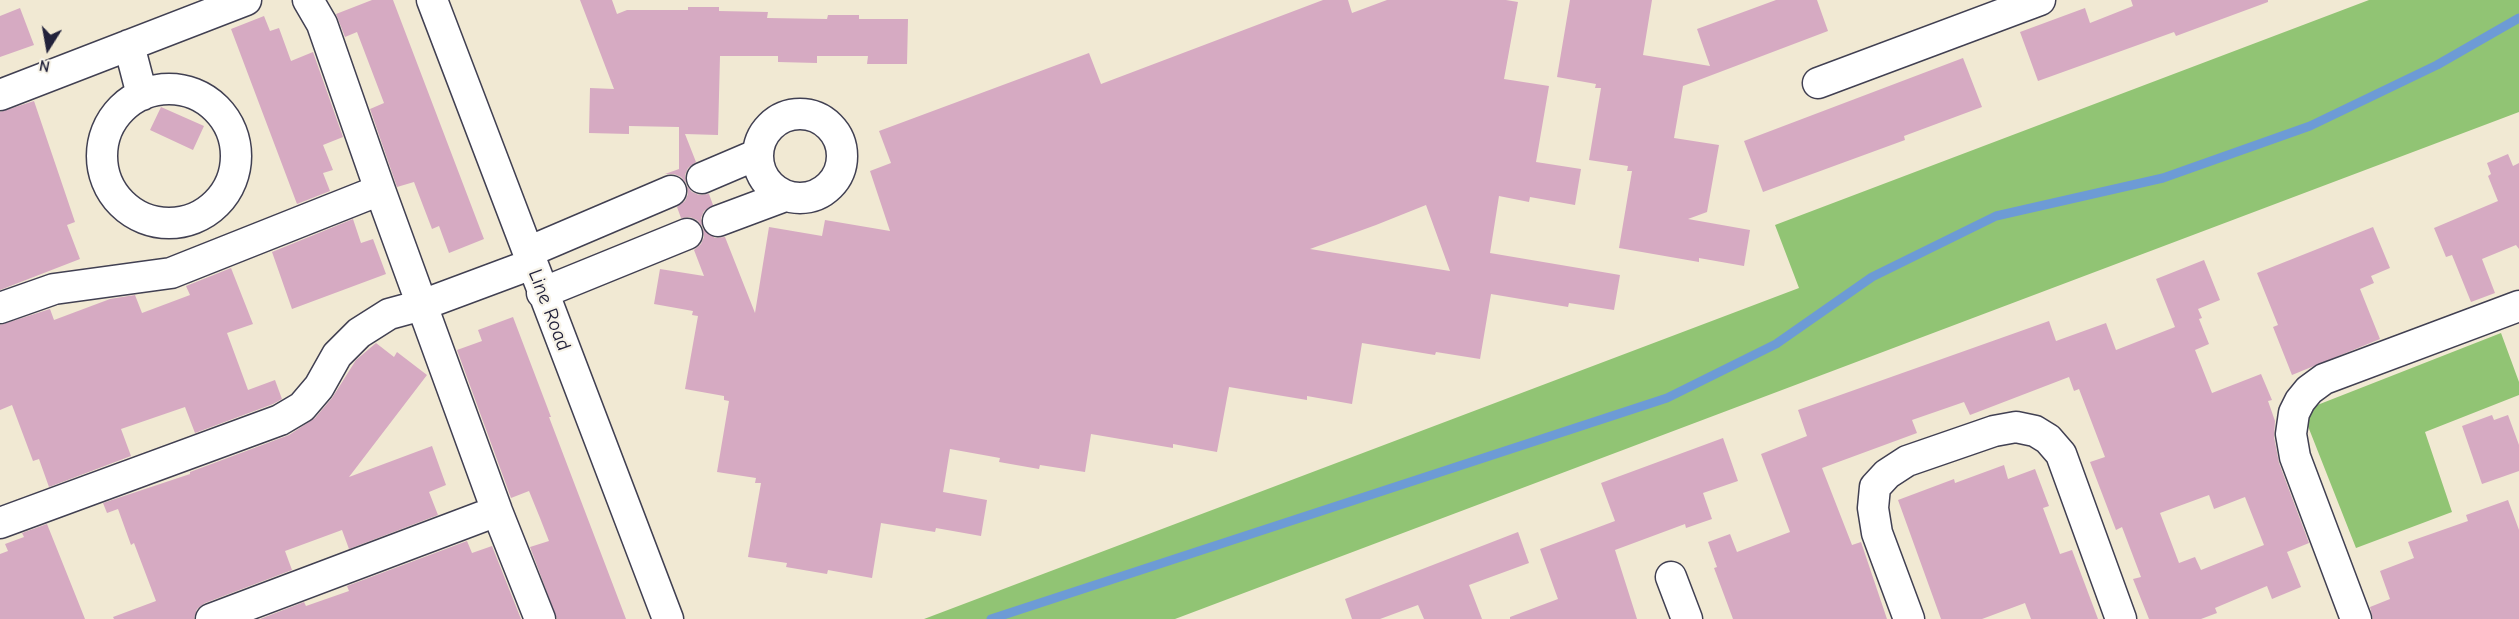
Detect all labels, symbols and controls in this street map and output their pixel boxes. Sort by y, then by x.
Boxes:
north arrow [18,18,78,78]
text: N [38,56,51,75]
street label: Line Road [522,266,576,354]

